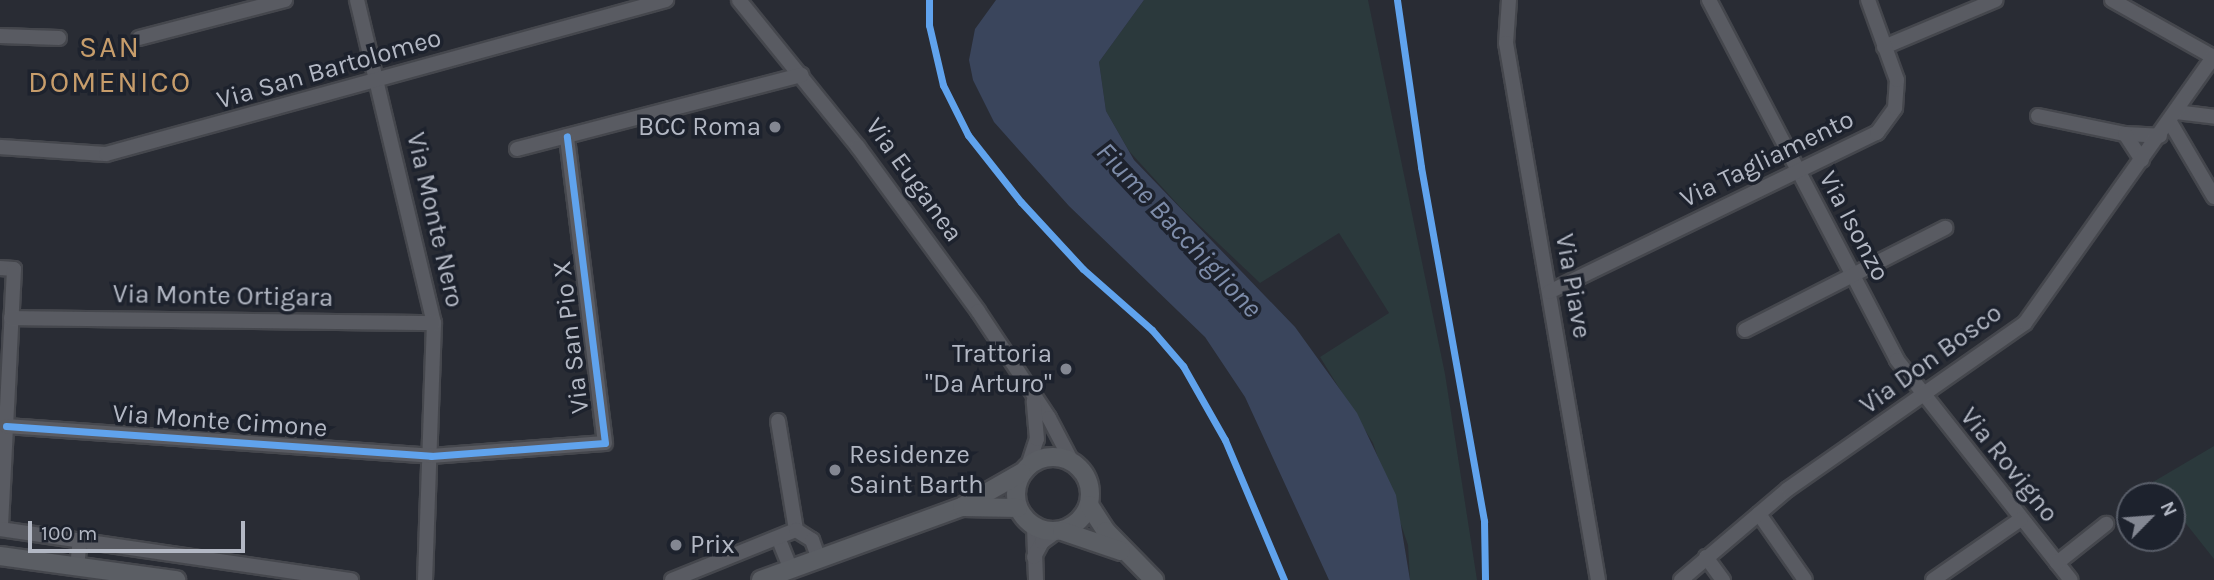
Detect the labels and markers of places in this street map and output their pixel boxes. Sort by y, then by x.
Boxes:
place label: BCC Roma [638,111,761,143]
marker: BCC Roma [767,119,783,135]
place label: Trattoria "Da Arturo" [925,338,1052,400]
marker: Trattoria "Da Arturo" [1058,361,1074,377]
place label: Residenze Saint Barth [849,439,984,500]
marker: Residenze Saint Barth [827,462,843,478]
place label: Prix [690,529,735,561]
marker: Prix [668,537,684,553]

